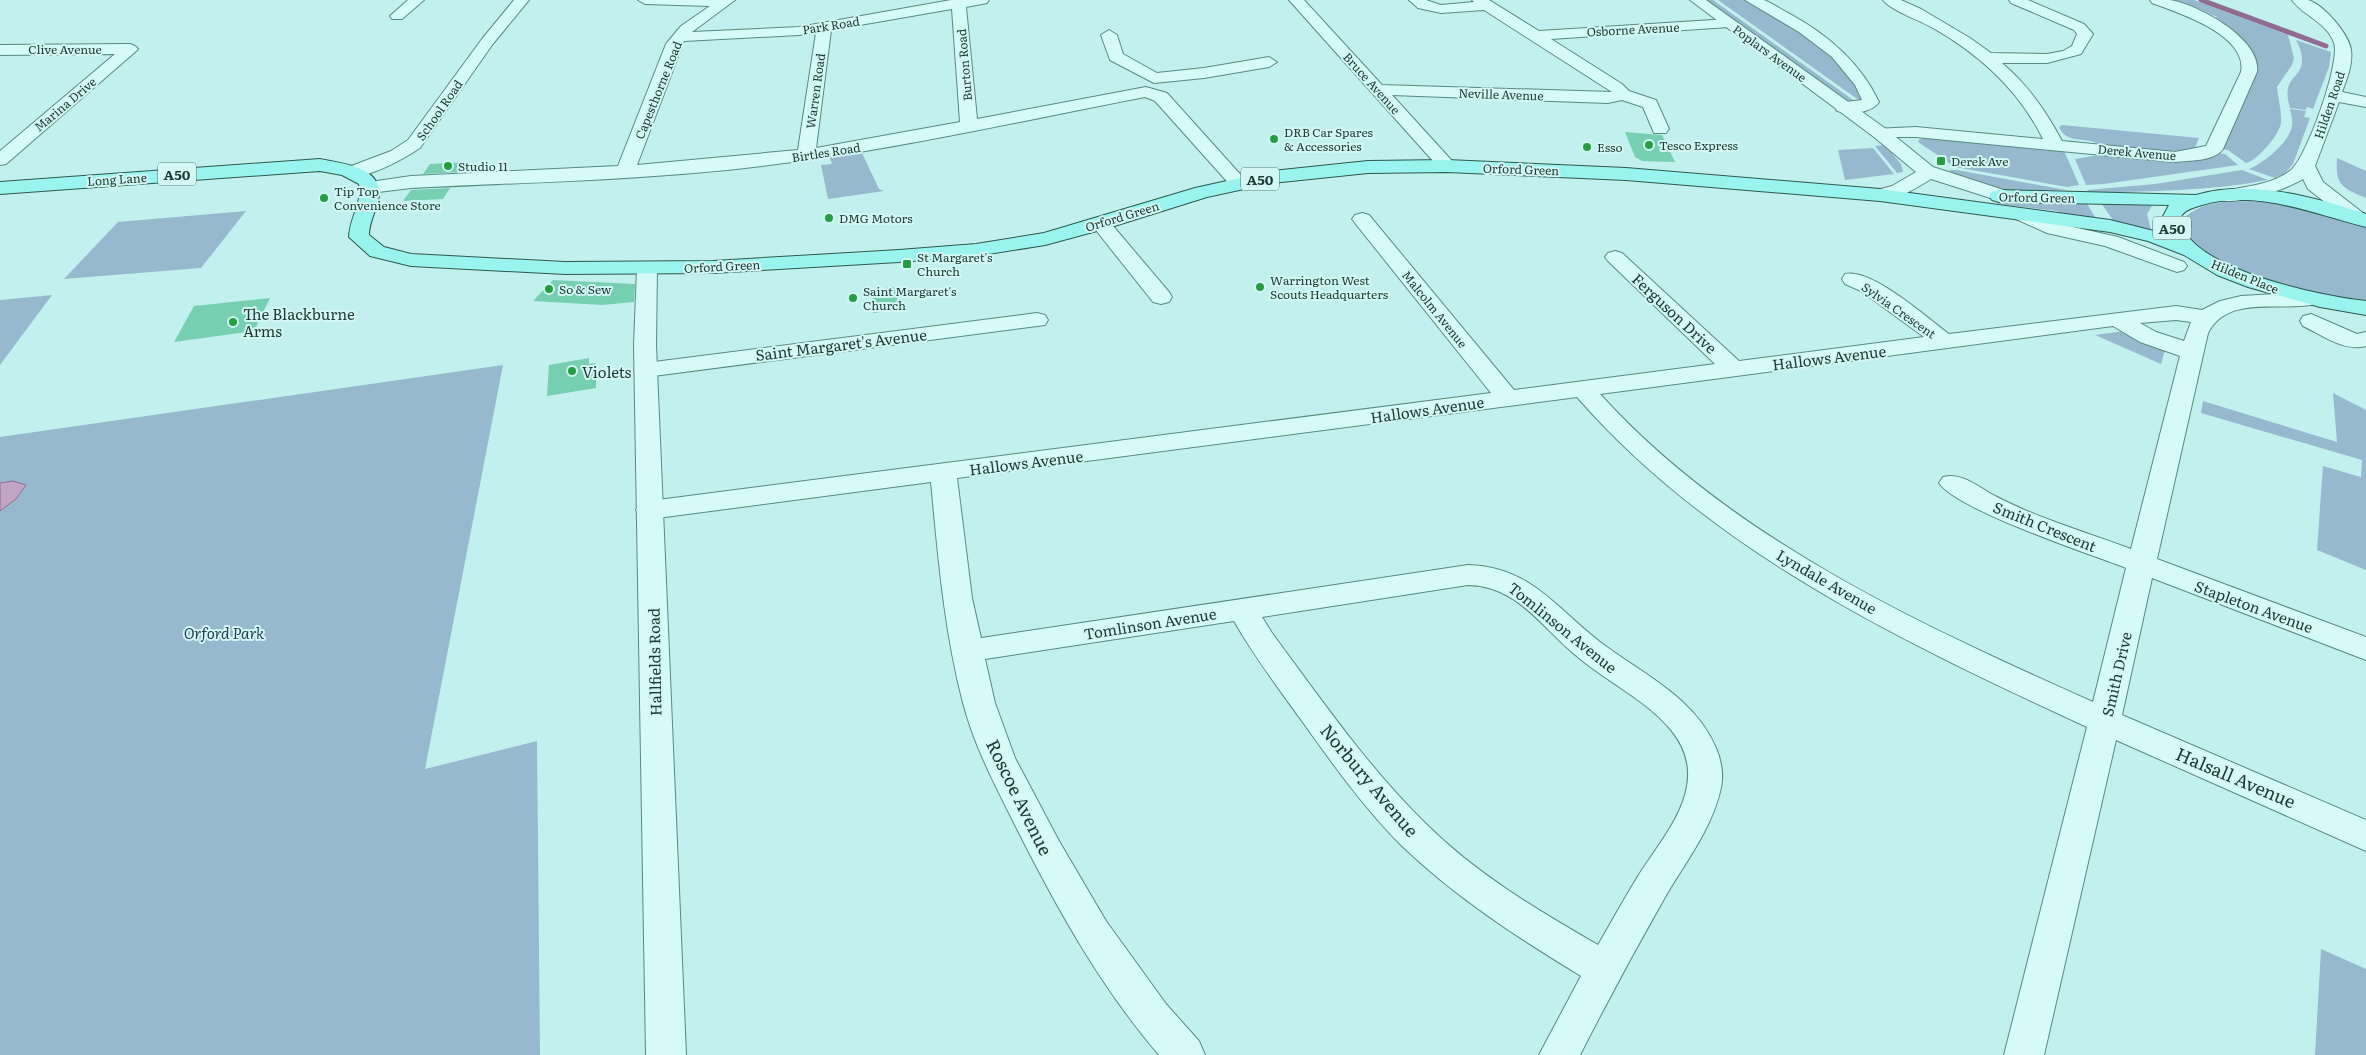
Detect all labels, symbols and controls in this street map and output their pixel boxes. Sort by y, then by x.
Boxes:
street label: Park Road [801,11,862,38]
street label: Osborne Avenue [1586,18,1680,40]
street label: Poplars Avenue [1729,20,1811,86]
street label: Burton Road [952,28,976,102]
street label: Capesthorne Road [630,38,686,142]
street label: Clive Avenue [28,40,102,58]
street label: Bruce Avenue [1339,48,1405,118]
street label: Warren Road [801,51,829,130]
street label: Hilden Road [2309,68,2349,141]
street label: Marina Drive [30,73,100,135]
street label: School Road [411,75,467,144]
street label: Neville Avenue [1458,84,1544,104]
place label: DRB Car Spares & Accessories [1284,123,1373,155]
marker: DRB Car Spares & Accessories [1268,133,1280,145]
place label: Tesco Express [1659,136,1739,154]
street label: Birtles Road [790,138,862,166]
place label: Esso [1597,138,1623,156]
marker: Tesco Express [1643,139,1655,151]
street label: Derek Avenue [2097,140,2177,164]
marker: Esso [1581,141,1593,153]
place label: Derek Ave [1951,152,2008,170]
marker: Derek Ave [1935,155,1947,167]
place label: Studio 11 [458,157,508,175]
street label: Orford Green [1483,159,1560,179]
marker: Studio 11 [442,160,454,172]
road number: A50 [158,162,196,185]
street label: Long Lane [87,168,147,190]
road number: A50 [1241,168,1279,190]
place label: Tip Top Convenience Store [334,182,441,214]
street label: Orford Green [1999,187,2075,207]
marker: Tip Top Convenience Store [318,192,330,204]
street label: Orford Green [1083,196,1161,236]
place label: DMG Motors [839,209,913,227]
marker: DMG Motors [823,212,835,224]
road number: A50 [2153,217,2191,240]
place label: St Margaret's Church [917,248,993,280]
street label: Hilden Place [2209,254,2281,298]
street label: Orford Green [683,255,761,277]
marker: St Margaret's Church [901,258,913,270]
street label: Malcolm Avenue [1398,266,1472,352]
street label: Ferguson Drive [1627,267,1723,359]
place label: Warrington West Scouts Headquarters [1270,271,1389,303]
street label: Sylvia Crescent [1858,278,1940,342]
place label: So & Sew [559,280,612,298]
marker: Warrington West Scouts Headquarters [1254,281,1266,293]
place label: Saint Margaret's Church [863,282,957,314]
marker: So & Sew [543,283,555,295]
marker: Saint Margaret's Church [847,292,859,304]
place label: The Blackburne Arms [243,302,355,342]
marker: The Blackburne Arms [227,316,239,328]
street label: Saint Margaret's Avenue [754,322,928,366]
street label: Hallows Avenue [1771,339,1887,375]
place label: Violets [582,360,632,383]
marker: Violets [566,365,578,377]
street label: Hallows Avenue [1369,390,1485,428]
street label: Hallows Avenue [968,444,1084,480]
street label: Smith Crescent [1990,495,2100,557]
street label: Lyndale Avenue [1772,543,1882,619]
street label: Stapleton Avenue [2192,574,2317,638]
street label: Tomlinson Avenue [1504,576,1622,678]
street label: Tomlinson Avenue [1082,601,1218,645]
street label: Hallfields Road [642,608,666,716]
park label: Orford Park [184,621,265,644]
street label: Smith Drive [2095,629,2137,719]
street label: Norbury Avenue [1314,717,1426,843]
street label: Roscoe Avenue [980,734,1060,860]
street label: Halsall Avenue [2172,740,2300,814]

